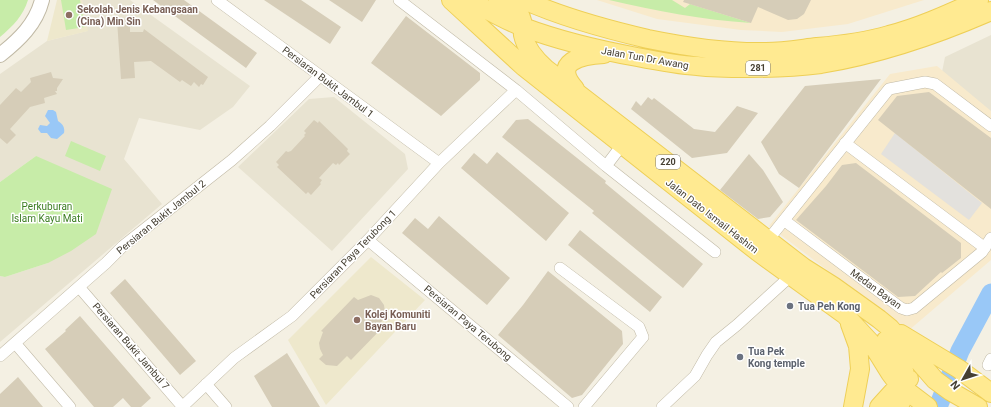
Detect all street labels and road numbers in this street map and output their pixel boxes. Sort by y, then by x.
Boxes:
street label: Persiaran Bukit Jambul 1 [280,44,376,120]
street label: Jalan Tun Dr Awang [600,45,690,71]
road number: 281 [746,61,770,75]
road number: 220 [656,155,680,169]
street label: Jalan Dato Ismail Hashim [664,177,761,256]
street label: Persiaran Bukit Jambul 2 [114,178,208,256]
street label: Persiaran Paya Terubong 1 [308,207,398,301]
street label: Medan Bayan [848,267,904,311]
street label: Persiaran Paya Terubong [422,283,514,363]
street label: Persiaran Bukit Jambul 7 [90,301,172,392]

